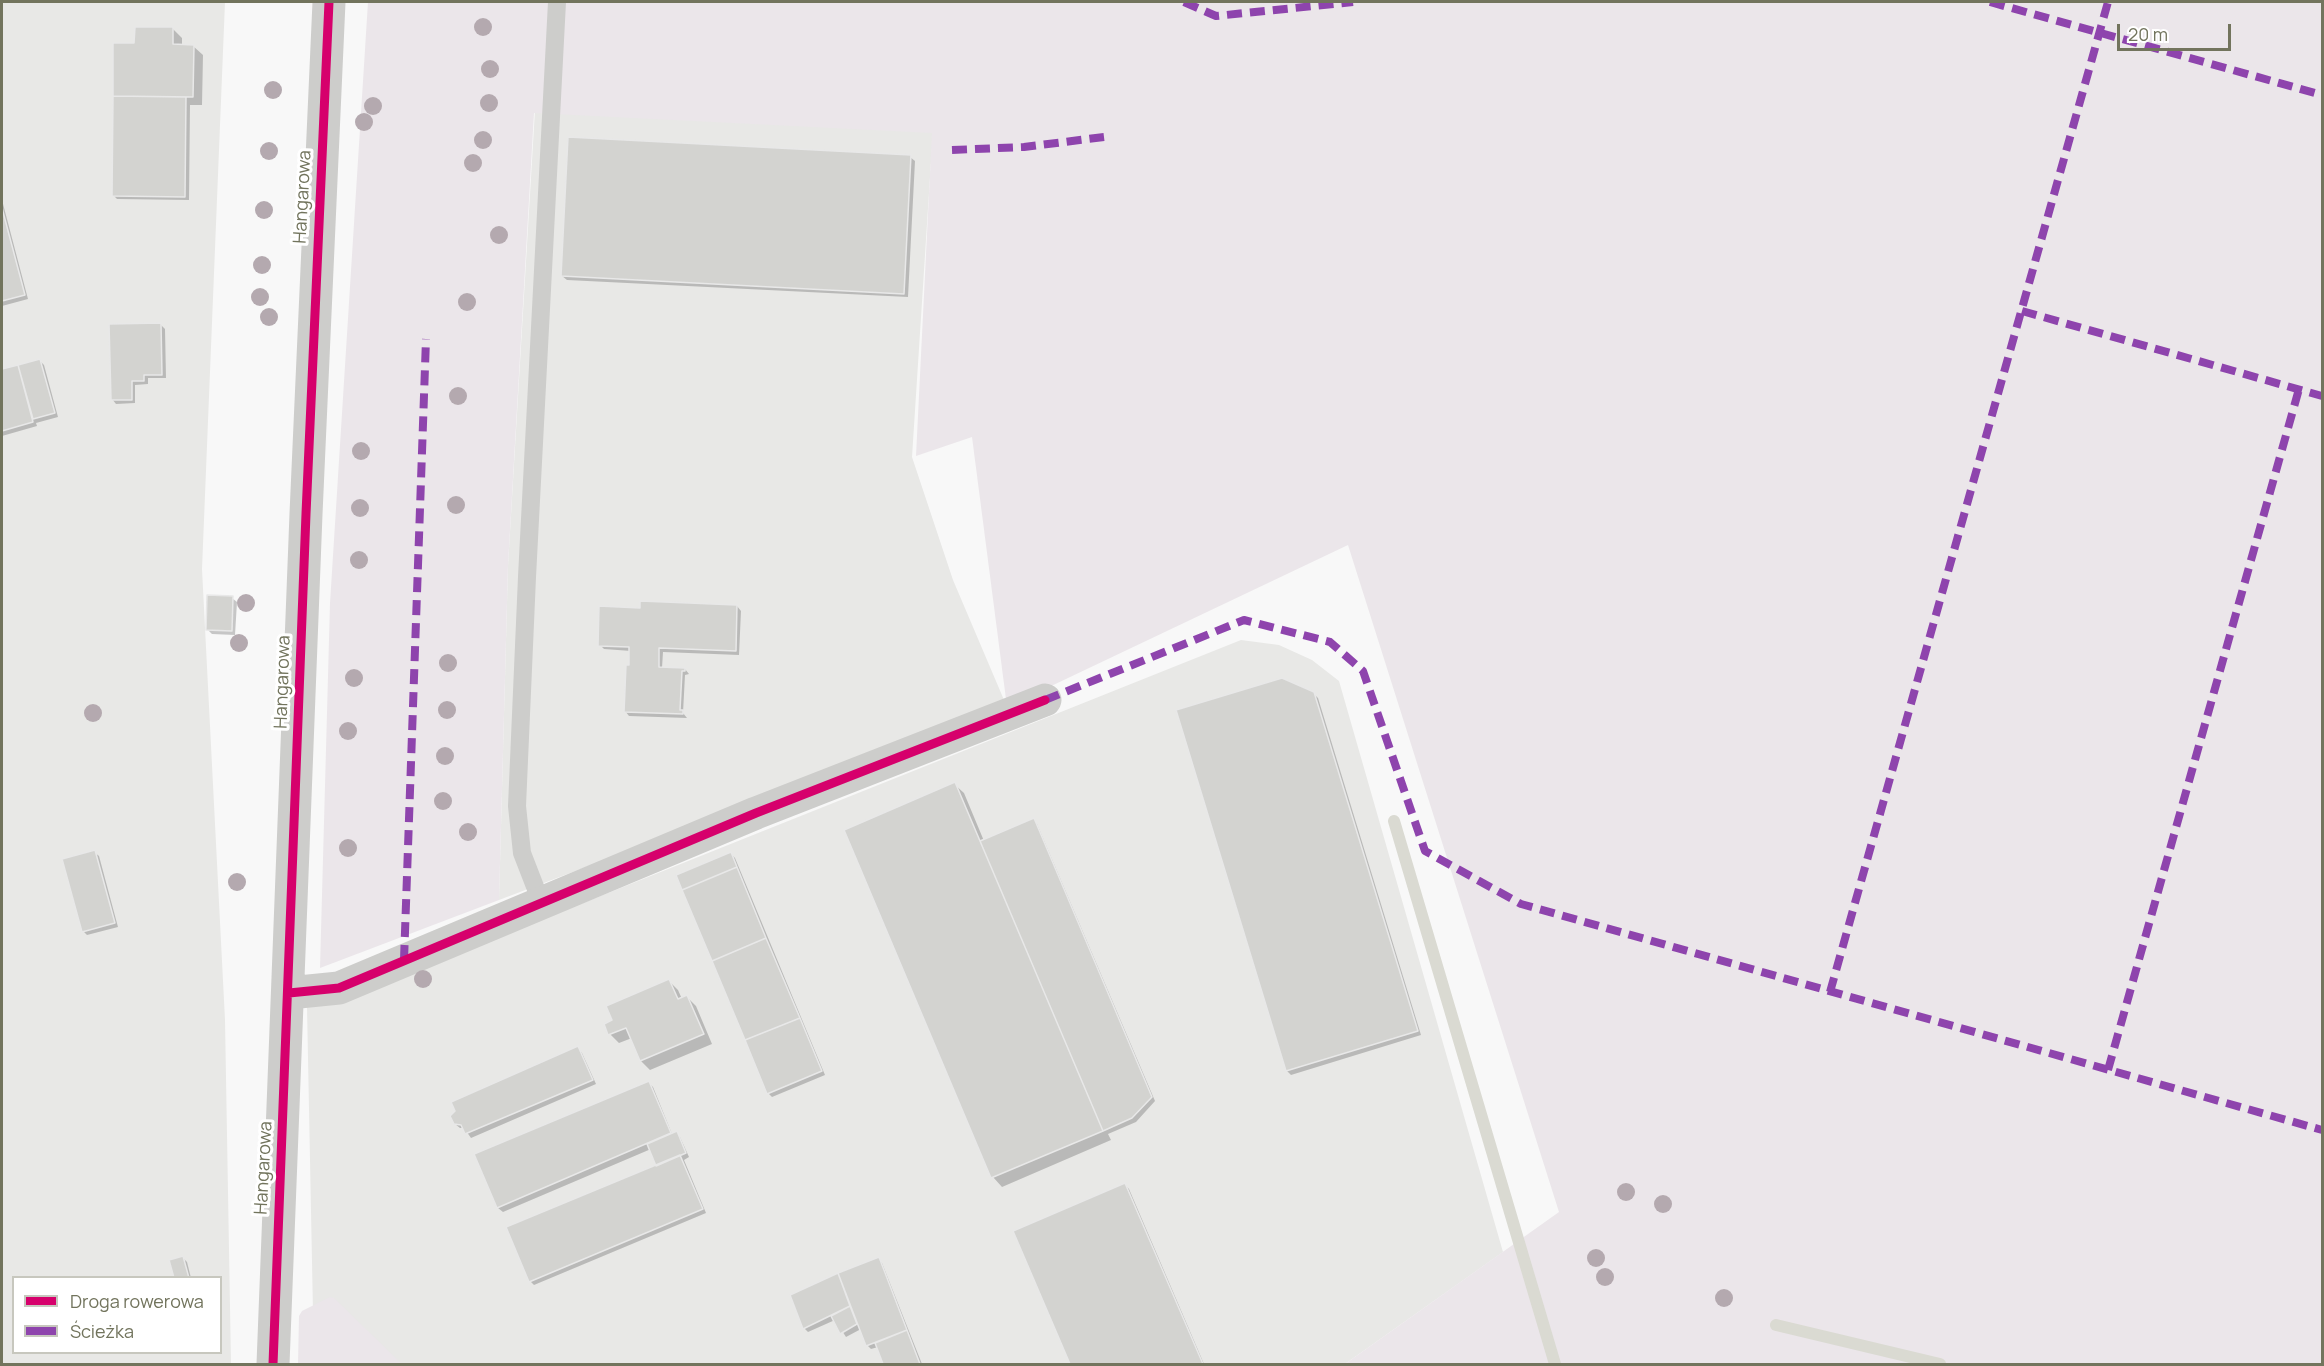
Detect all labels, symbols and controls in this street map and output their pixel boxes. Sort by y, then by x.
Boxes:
scale bar [2120,12,2234,50]
text: 20 m [2128,22,2168,46]
street label: Hangarowa [290,150,316,244]
street label: Hangarowa [271,635,295,729]
street label: Hangarowa [251,1121,277,1215]
legend [12,1276,222,1354]
text: Droga rowerowa [70,1289,204,1313]
text: Ścieżka [70,1319,134,1343]

